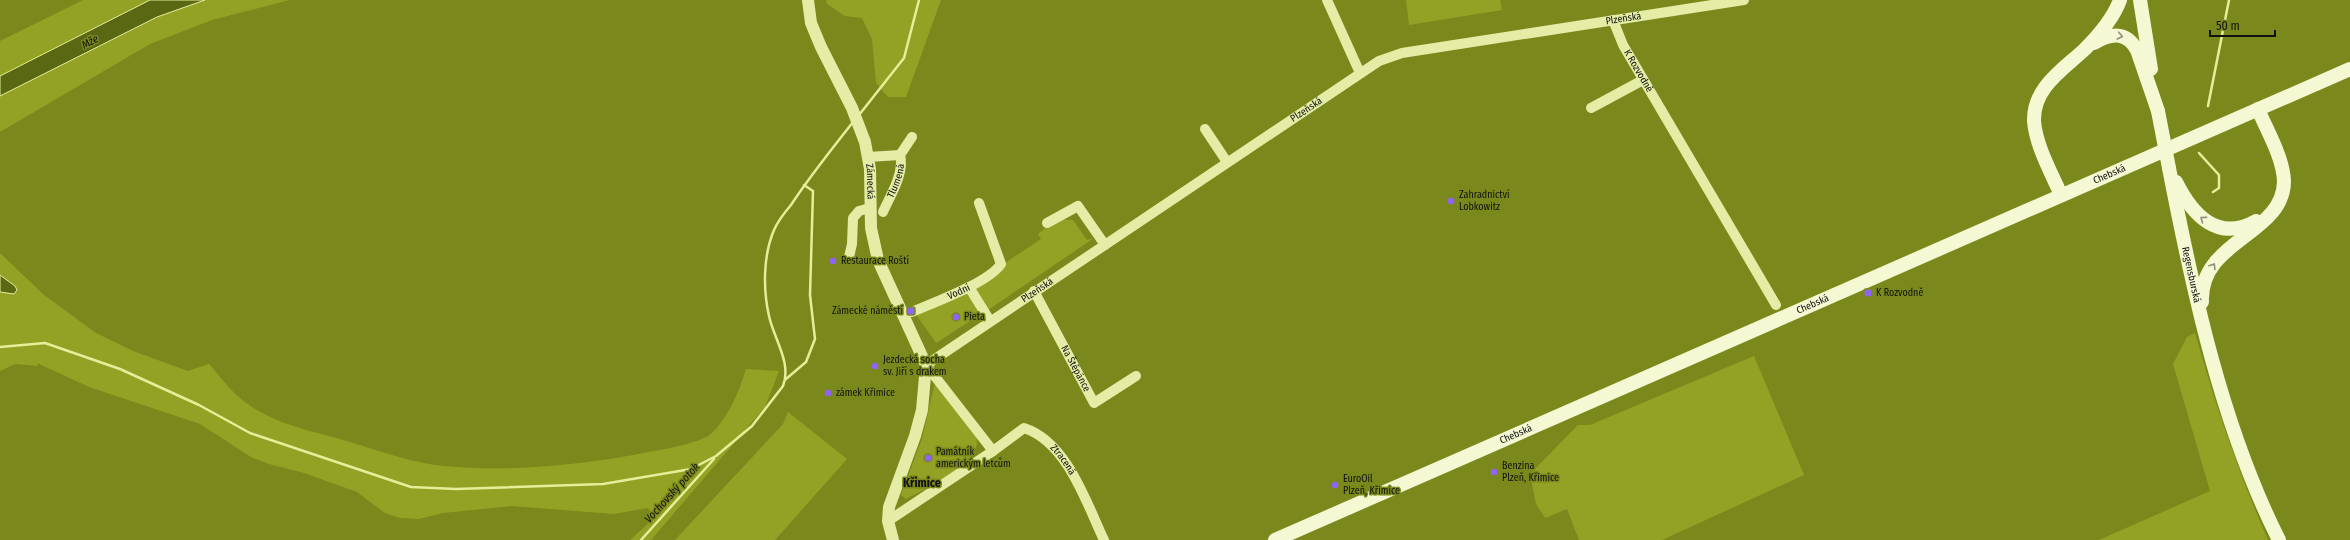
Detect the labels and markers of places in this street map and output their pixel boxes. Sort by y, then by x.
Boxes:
place label: Zahradnictví Lobkowitz [1459,188,1510,213]
marker: Zahradnictví Lobkowitz [1446,196,1456,206]
place label: Restaurace Roští [841,254,909,267]
marker: Restaurace Roští [828,256,838,266]
place label: K Rozvodně [1876,287,1923,299]
marker: K Rozvodně [1863,288,1873,298]
place label: Zámecké náměstí [832,304,903,317]
marker: Zámecké náměstí [906,306,916,316]
place label: Pieta [964,311,985,323]
marker: Pieta [951,312,961,322]
place label: Jezdecká socha sv. Jiří s drakem [883,354,947,378]
marker: Jezdecká socha sv. Jiří s drakem [870,361,880,371]
place label: zámek Křimice [836,387,895,399]
marker: zámek Křimice [823,388,833,398]
place label: Památník americkým letcům [936,445,1011,470]
marker: Památník americkým letcům [923,453,933,463]
place label: Benzina Plzeň, Křimice [1502,460,1559,484]
marker: Benzina Plzeň, Křimice [1489,467,1499,477]
place label: EuroOil Plzeň, Křimice [1343,473,1400,497]
marker: EuroOil Plzeň, Křimice [1330,480,1340,490]

